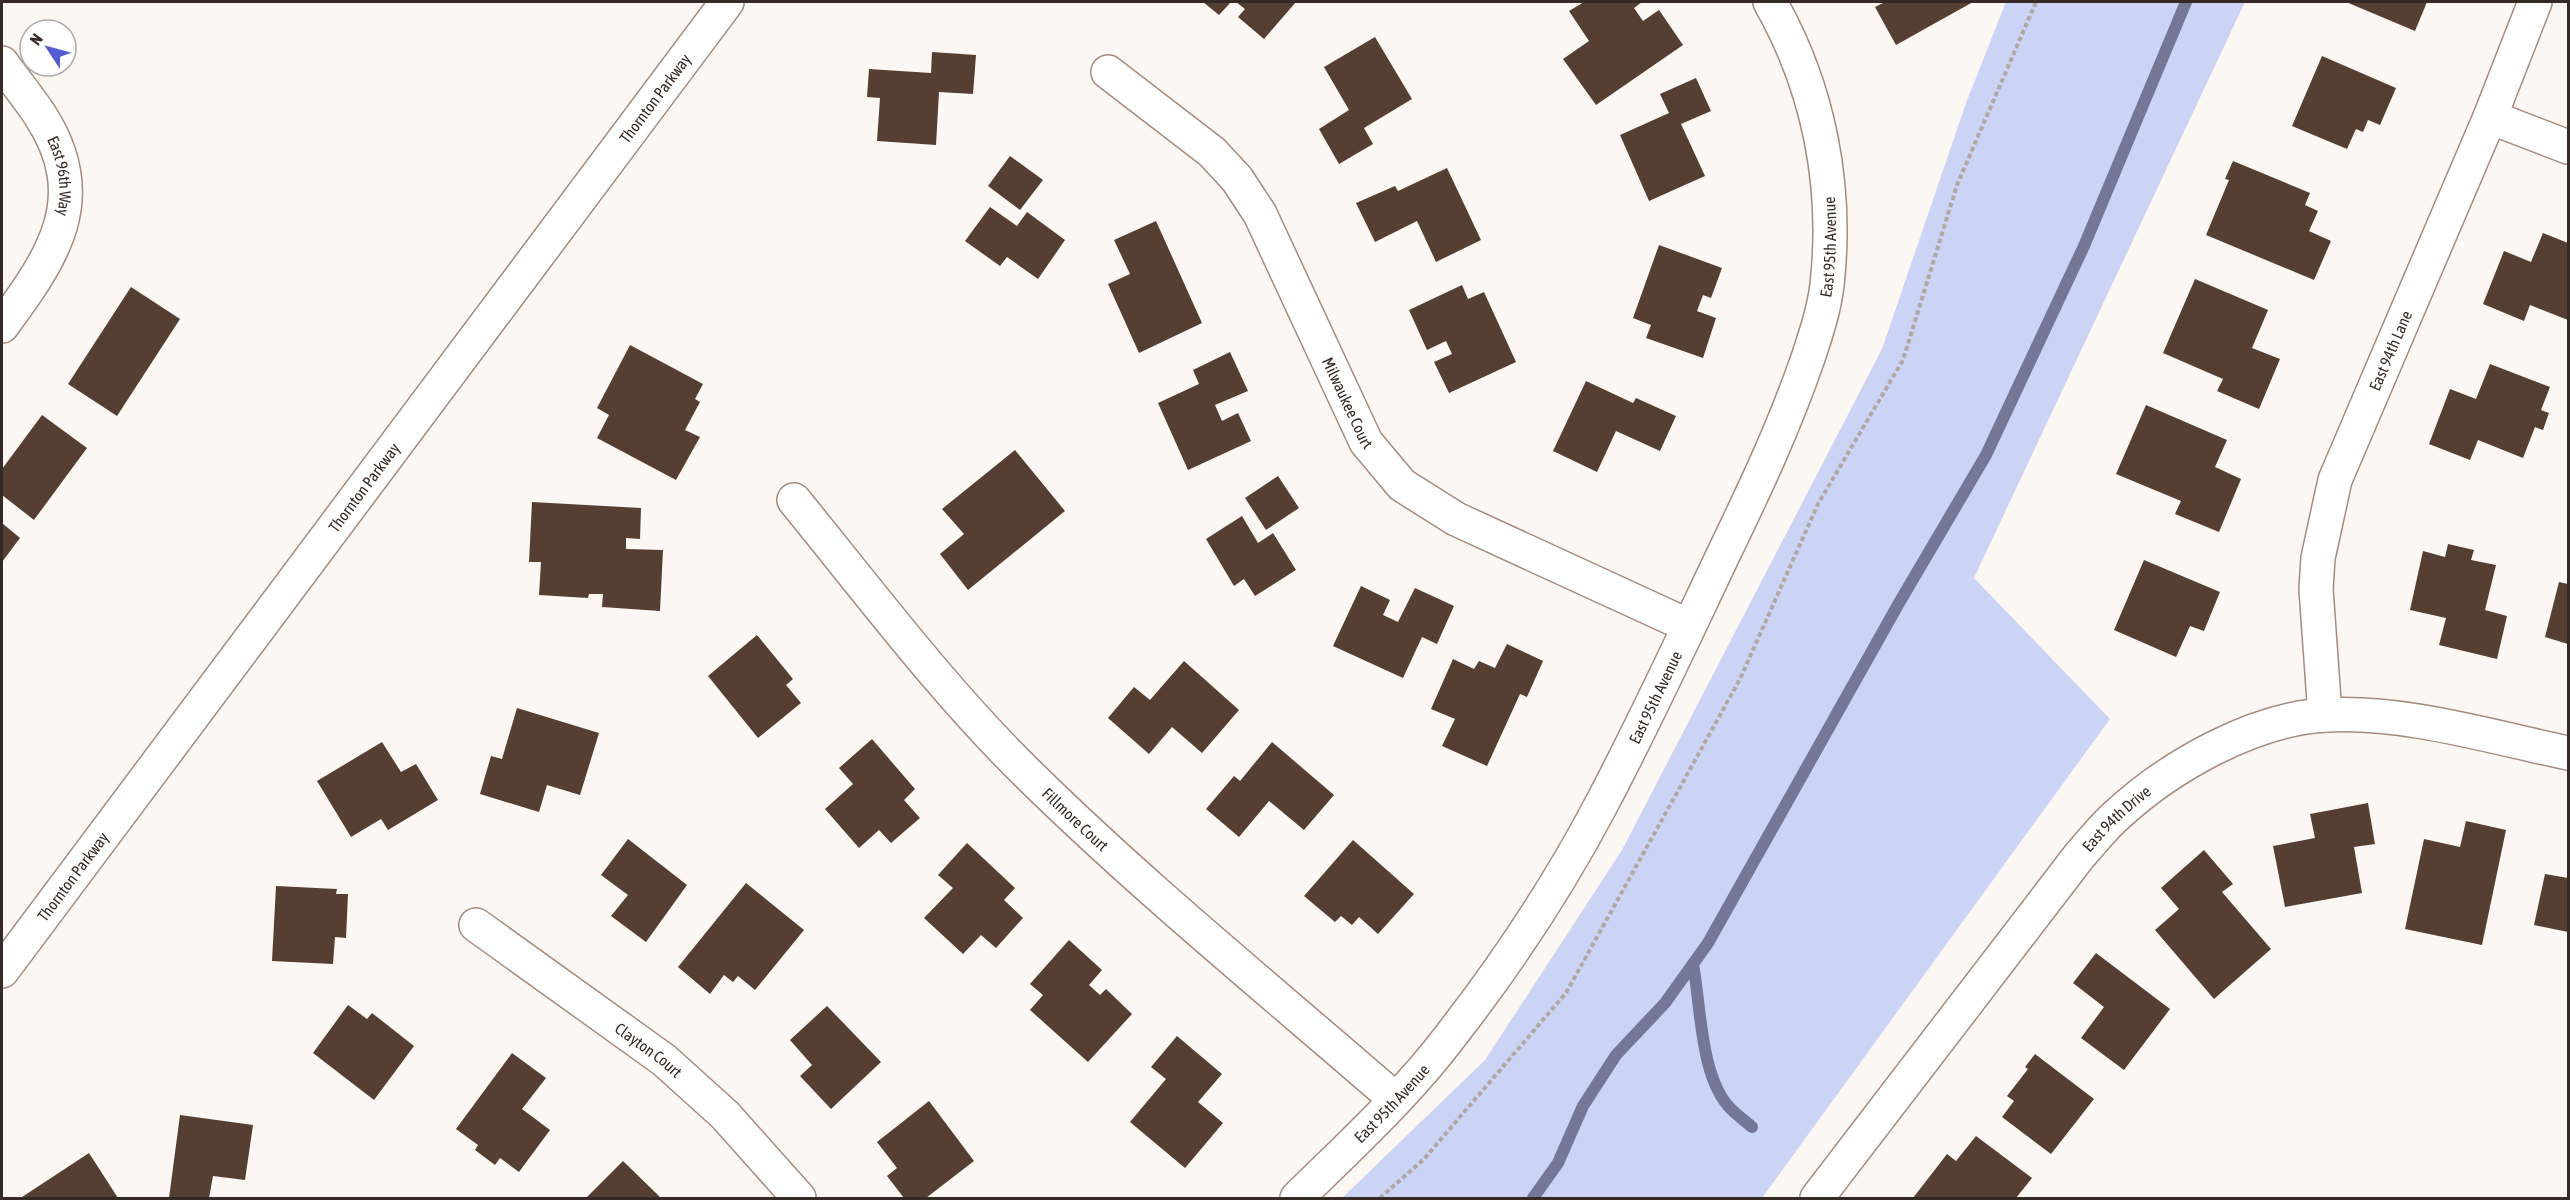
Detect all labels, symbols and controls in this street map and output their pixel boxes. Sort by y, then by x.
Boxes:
north arrow [18,18,78,78]
text: N [26,30,46,48]
street label: Thornton Parkway [616,50,695,146]
street label: East 96th Way [44,133,75,218]
street label: East 95th Avenue [1816,196,1839,299]
street label: East 94th Lane [2365,308,2415,393]
street label: Milwaukee Court [1319,354,1377,452]
street label: Thornton Parkway [325,439,404,535]
street label: East 95th Avenue [1625,648,1685,747]
street label: East 94th Drive [2078,782,2154,855]
street label: Fillmore Court [1039,784,1112,855]
street label: Thornton Parkway [34,828,113,925]
street label: Clayton Court [612,1019,686,1081]
street label: East 95th Avenue [1351,1061,1433,1146]

